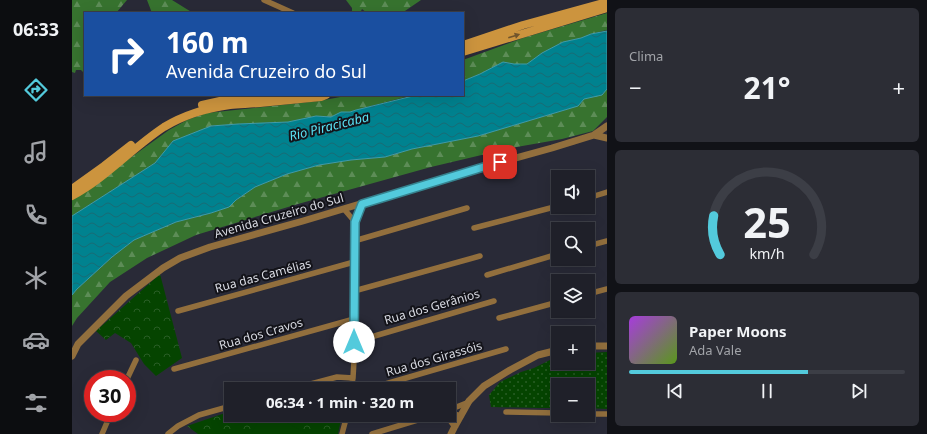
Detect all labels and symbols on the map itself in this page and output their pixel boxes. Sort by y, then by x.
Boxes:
one-way arrow [508,33,520,39]
water label: Rio Piracicaba [287,107,372,145]
pin [483,145,517,179]
street label: Avenida Cruzeiro do Sul [212,189,345,242]
street label: Rua das Camélias [213,254,313,297]
street label: Rua dos Gerânios [382,285,482,328]
street label: Rua dos Cravos [217,313,305,354]
position arrow [333,321,375,363]
street label: Rua dos Girassóis [384,337,484,380]
speed limit sign: 30 [84,370,136,422]

